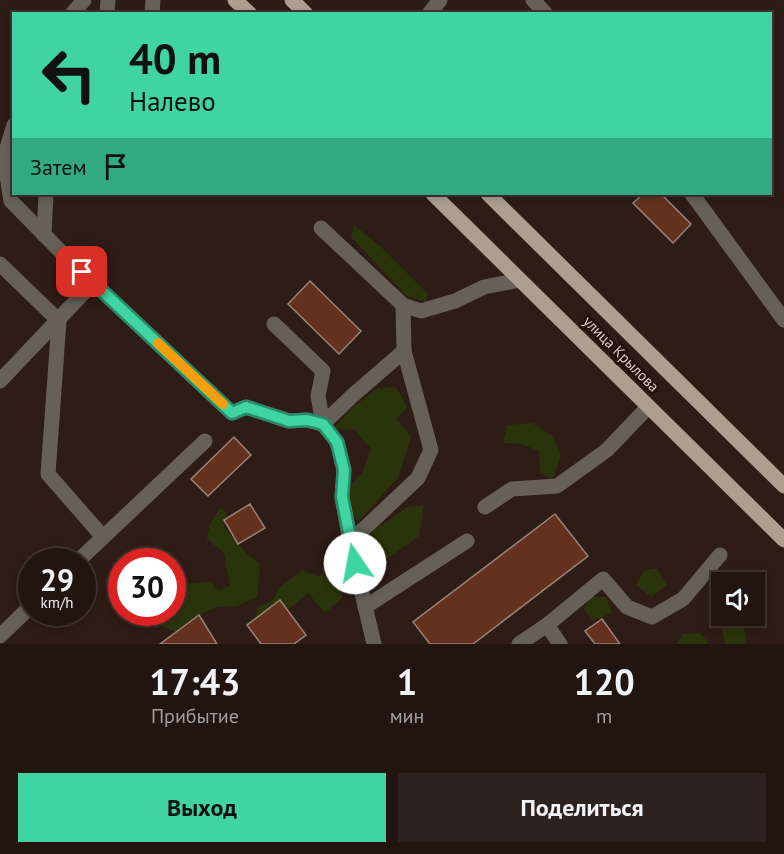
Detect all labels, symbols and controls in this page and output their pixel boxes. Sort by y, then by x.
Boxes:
text: 40 m [129,31,221,86]
icon: left [30,36,108,114]
text: Налево [129,84,216,118]
icon: arrive [99,150,132,183]
text: Затем [30,153,87,181]
pin [56,246,107,297]
icon: arrive [65,255,98,288]
street label: улица Крылова [579,312,663,396]
position arrow [323,531,387,595]
speed limit sign: 30 [108,548,186,626]
text: 29 [40,560,74,599]
map controls [711,572,765,626]
button: sound [711,572,765,626]
text: km/h [41,593,73,612]
text: 17:43 [149,658,241,705]
text: 1 [397,658,417,705]
text: 120 [574,658,635,705]
text: Прибытие [151,703,239,729]
text: мин [390,703,424,729]
text: m [596,703,612,729]
button: Выход [18,773,386,842]
button: Поделиться [398,773,766,842]

